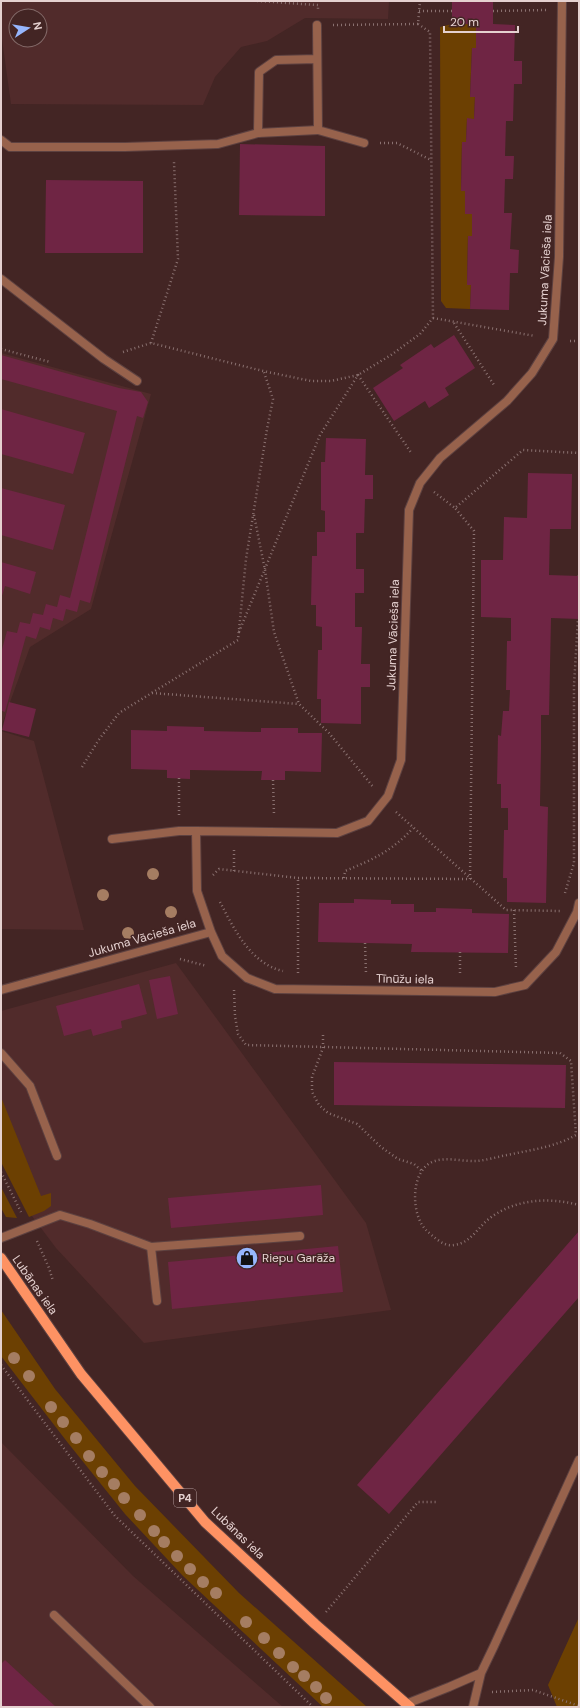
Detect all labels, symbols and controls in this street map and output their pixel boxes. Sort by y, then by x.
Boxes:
north arrow [8,8,48,48]
scale bar [444,8,518,34]
text: 20 m [450,14,479,30]
text: N [30,21,45,31]
street label: Jukuma Vācieša iela [534,214,556,326]
street label: Jukuma Vācieša iela [383,579,403,691]
street label: Jukuma Vācieša iela [86,915,198,961]
street label: Tīnūžu iela [376,970,434,988]
shop icon: Riepu Garāža [234,1245,260,1271]
place label: Riepu Garāža [262,1250,335,1266]
street label: Lubānas iela [9,1252,61,1318]
road number: P4 [174,1489,196,1507]
street label: Lubānas iela [208,1503,268,1563]

